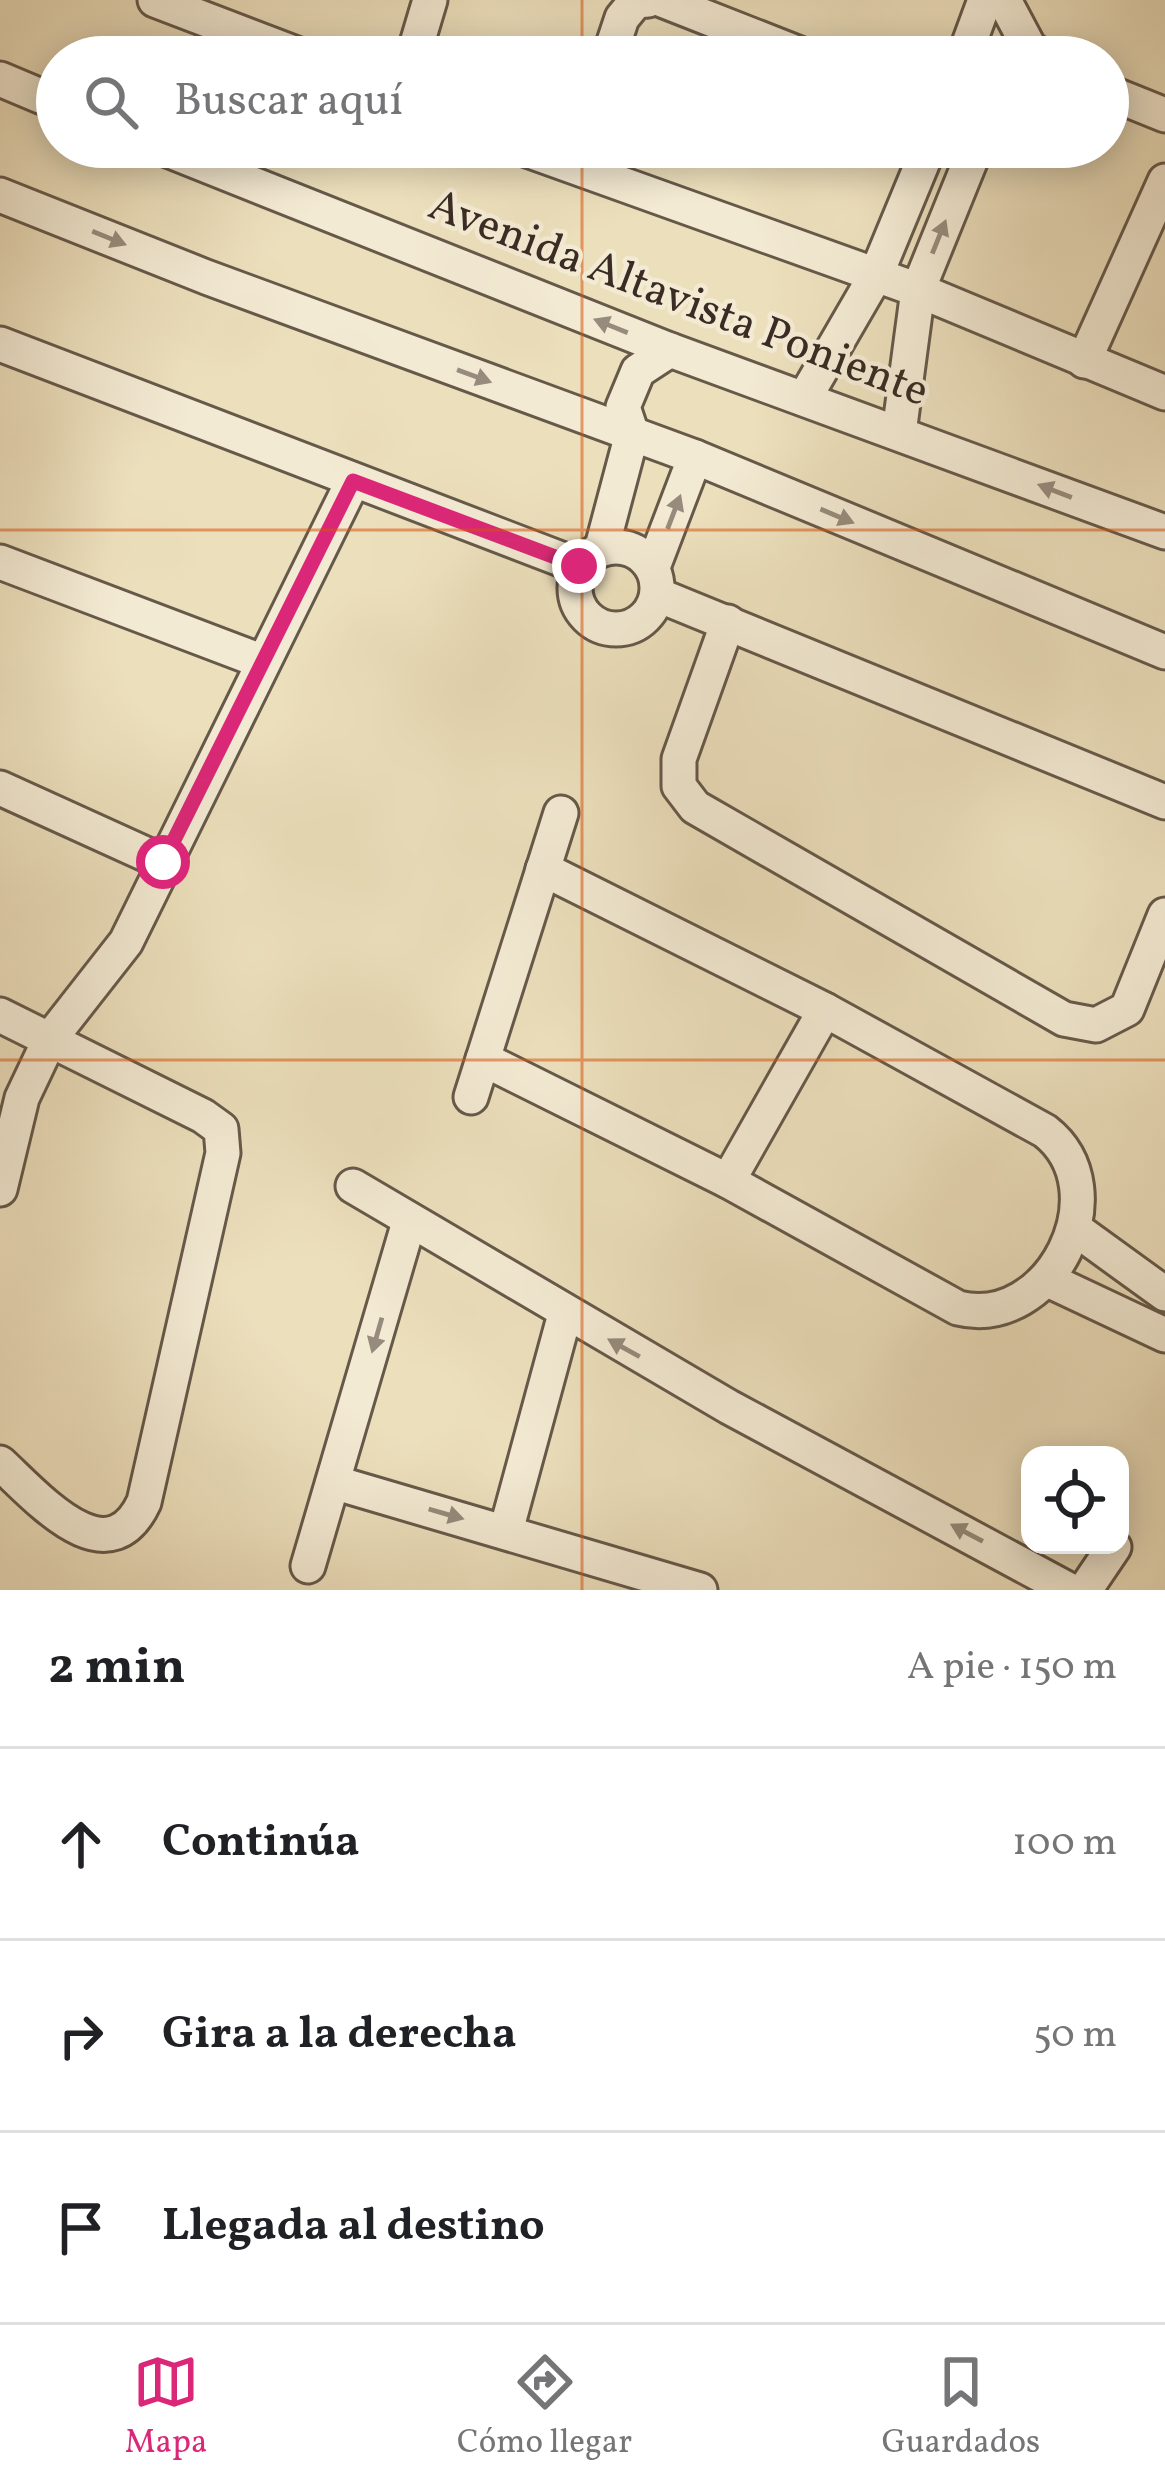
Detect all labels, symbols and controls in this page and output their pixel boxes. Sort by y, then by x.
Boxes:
search box [36,36,1129,168]
icon: search [78,69,144,135]
text: Buscar aquí [174,71,403,134]
street label: Avenida Altavista Poniente [419,175,937,425]
one-way arrow [930,219,949,255]
one-way arrow [91,229,127,248]
one-way arrow [593,316,629,335]
one-way arrow [456,368,492,386]
one-way arrow [1037,481,1073,500]
one-way arrow [665,494,684,530]
one-way arrow [820,507,856,526]
route end [552,539,606,593]
route start [136,835,190,889]
one-way arrow [367,1317,385,1354]
one-way arrow [607,1338,641,1359]
map controls [1021,1446,1129,1554]
button: locate [1021,1446,1129,1554]
one-way arrow [428,1506,465,1524]
one-way arrow [950,1523,985,1544]
text: 2 min [48,1633,186,1704]
text: A pie · 150 m [907,1641,1117,1695]
icon: ahead [48,1811,114,1877]
text: Continúa [162,1812,360,1875]
text: 100 m [1012,1817,1117,1871]
icon: right [48,2003,114,2069]
text: Gira a la derecha [162,2004,517,2067]
text: 50 m [1033,2009,1117,2063]
icon: arrive [48,2195,114,2261]
text: Llegada al destino [162,2196,545,2259]
tab: Mapa [125,2349,207,2467]
tab: Cómo llegar [457,2349,632,2467]
tab: Guardados [882,2349,1040,2467]

